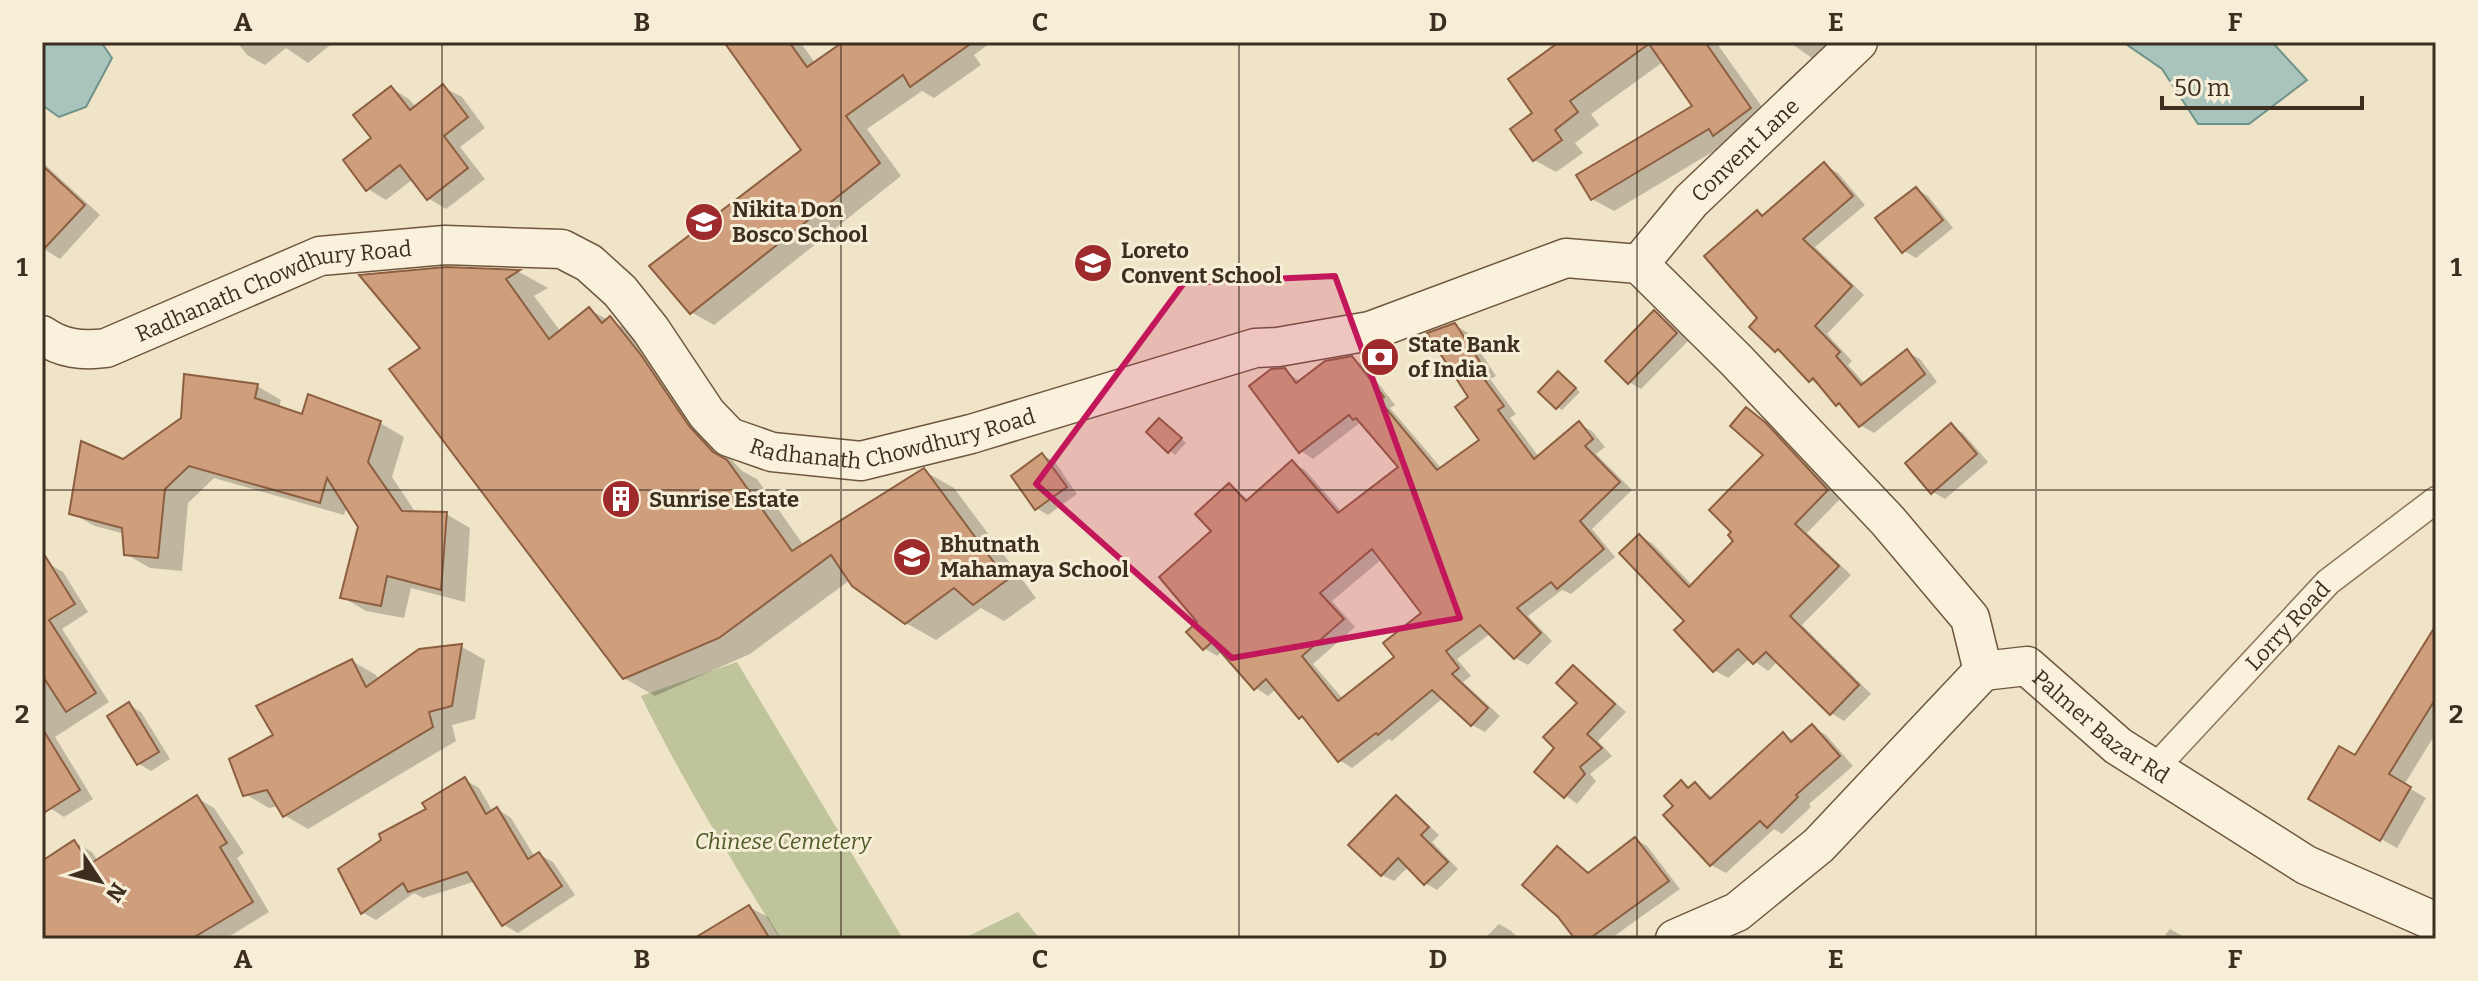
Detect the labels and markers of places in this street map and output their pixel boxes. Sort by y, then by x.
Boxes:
place label: Nikita Don Bosco School [732,196,868,248]
school or university icon: Nikita Don Bosco School [683,201,725,243]
place label: Loreto Convent School [1121,237,1282,289]
school or university icon: Loreto Convent School [1072,242,1114,284]
place label: State Bank of India [1408,331,1520,383]
bank icon: State Bank of India [1359,336,1401,378]
building icon: Sunrise Estate [600,478,642,520]
place label: Sunrise Estate [649,486,799,513]
place label: Bhutnath Mahamaya School [940,531,1129,583]
school or university icon: Bhutnath Mahamaya School [891,536,933,578]

